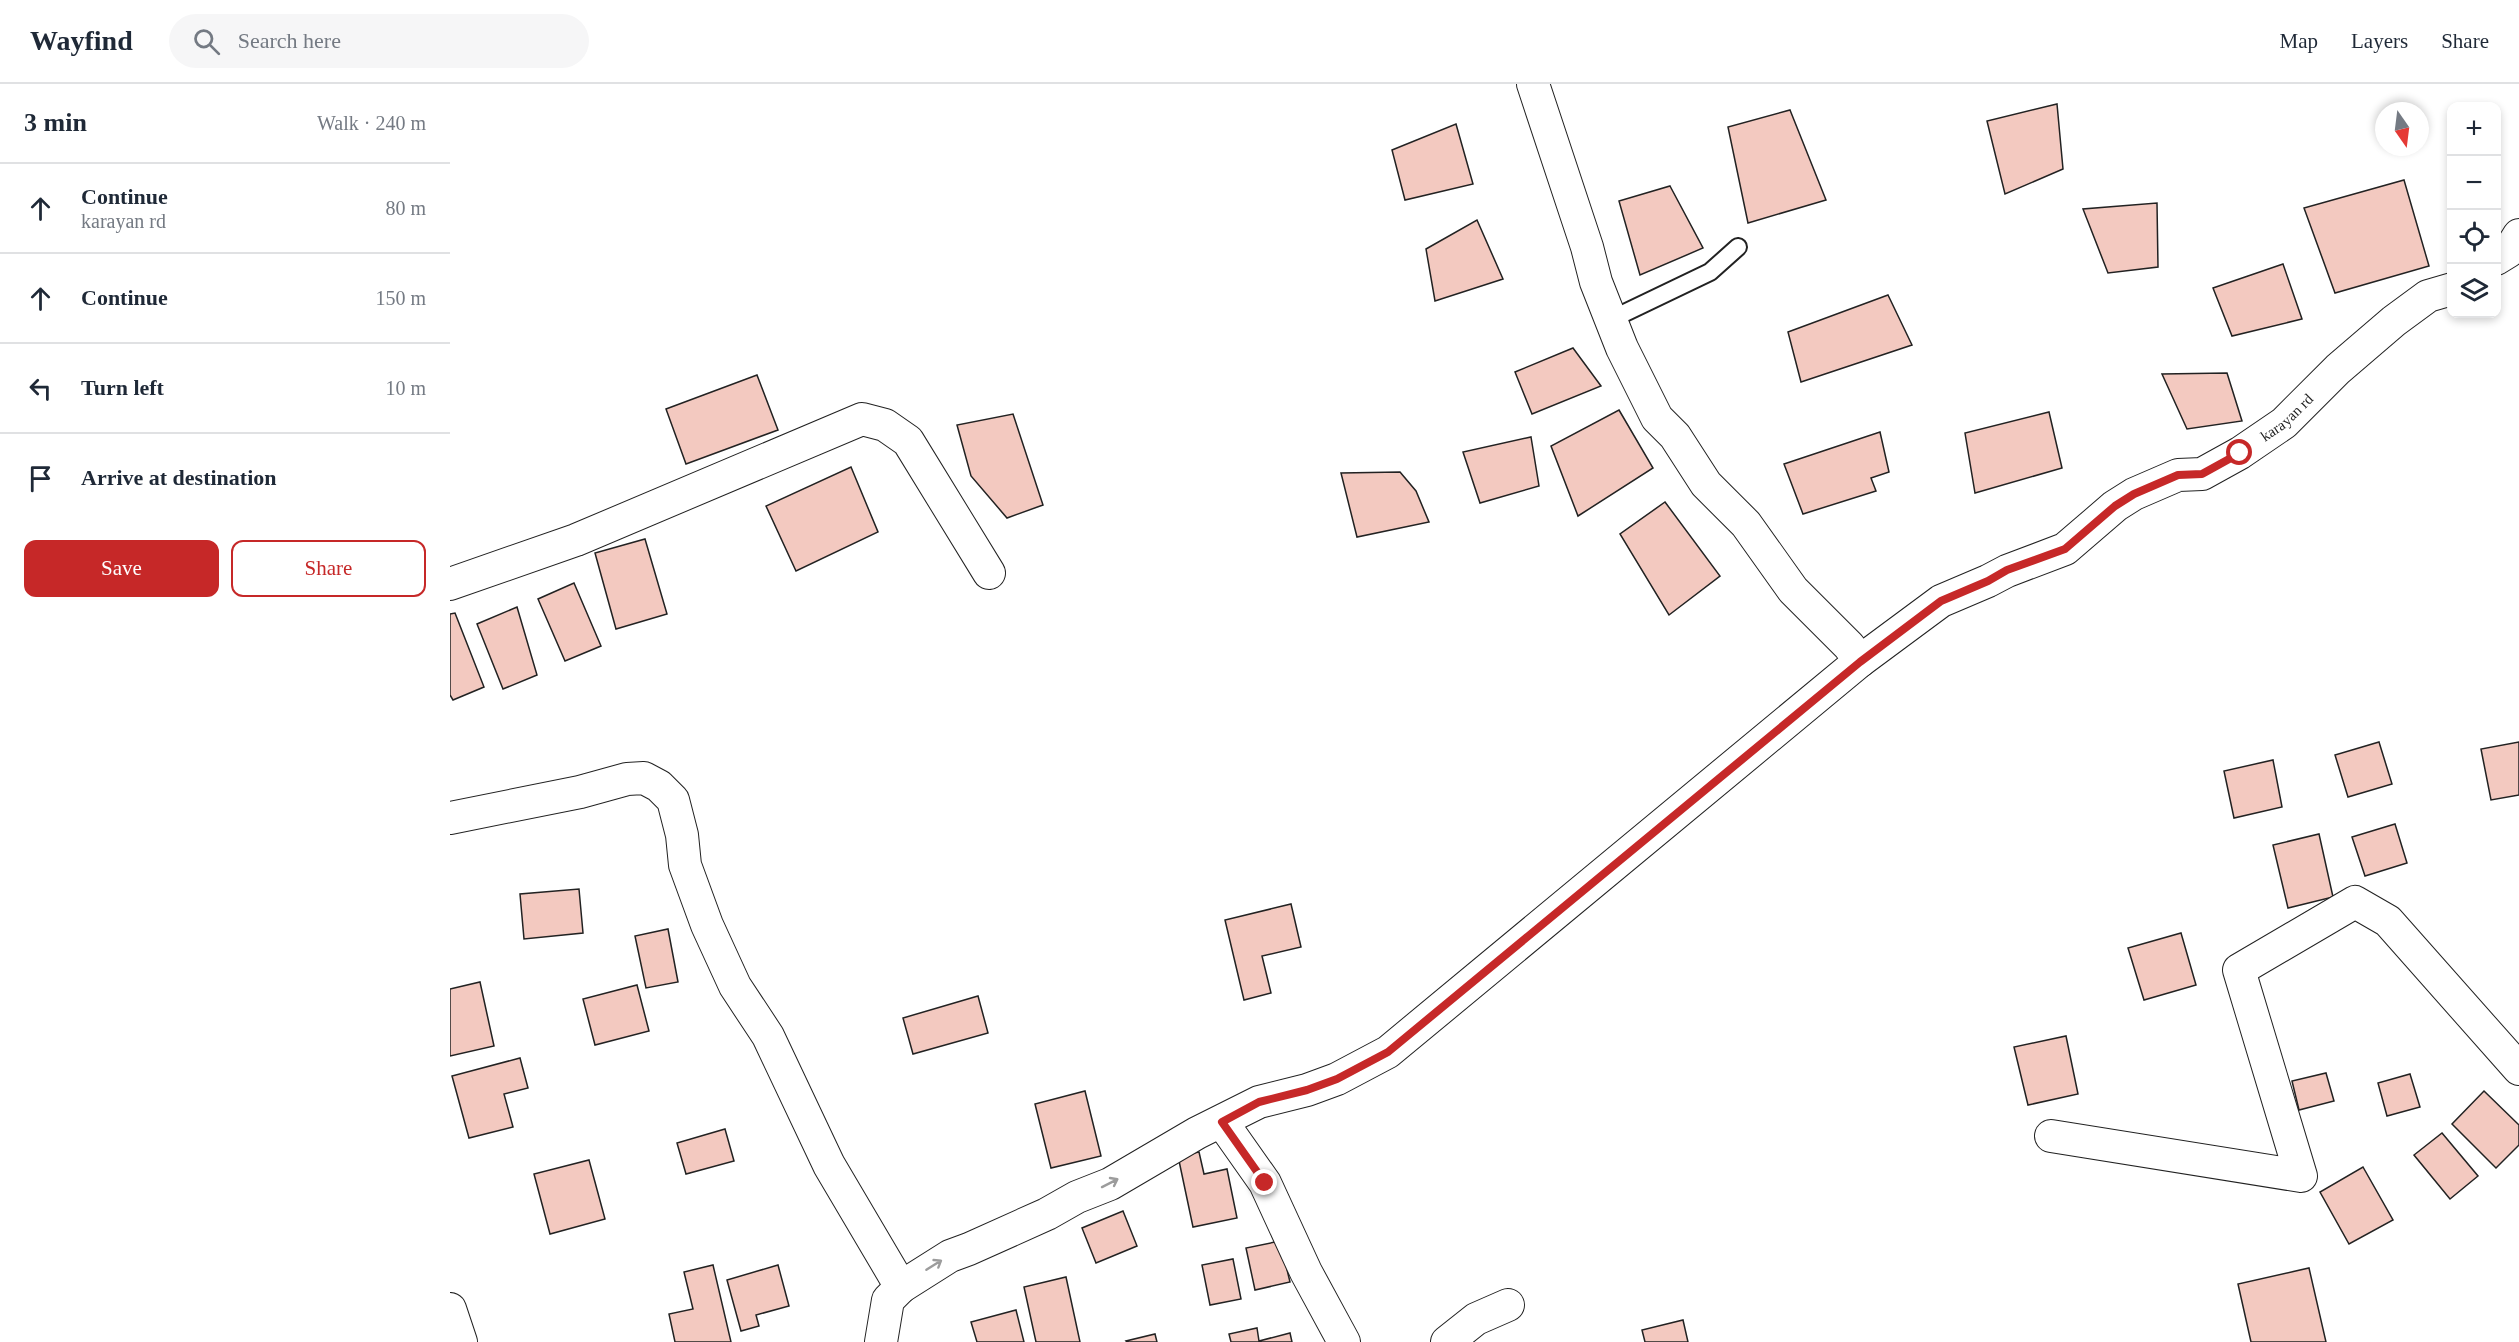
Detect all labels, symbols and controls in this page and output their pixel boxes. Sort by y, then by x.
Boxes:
search box [169,14,589,68]
text: Wayfind [30,25,133,56]
icon: search [190,25,223,58]
text: Search here [238,28,341,53]
text: Map [2280,29,2318,53]
text: Layers [2351,29,2408,53]
text: Share [2441,29,2489,53]
north arrow [2375,102,2429,156]
map controls [2447,102,2501,318]
button: + [2447,102,2501,156]
text: 3 min [24,108,87,137]
text: Walk · 240 m [317,112,426,134]
button: − [2447,156,2501,210]
text: Continue [81,184,168,209]
icon: ahead [24,192,57,225]
text: 80 m [385,197,426,219]
text: karayan rd [81,210,166,232]
button: locate [2447,210,2501,264]
button: layers [2447,264,2501,318]
icon: ahead [24,282,57,315]
text: Continue [81,285,168,310]
text: 150 m [375,287,426,309]
icon: left [24,372,57,405]
text: Turn left [81,375,164,400]
text: 10 m [385,377,426,399]
street label: karayan rd [2258,391,2317,444]
route start [2226,439,2252,465]
icon: arrive [24,462,57,495]
text: Arrive at destination [81,465,277,490]
button: Save [24,540,219,597]
button: Share [231,540,426,597]
route end [1251,1169,1277,1195]
one-way arrow [1101,1176,1119,1188]
one-way arrow [925,1259,942,1271]

